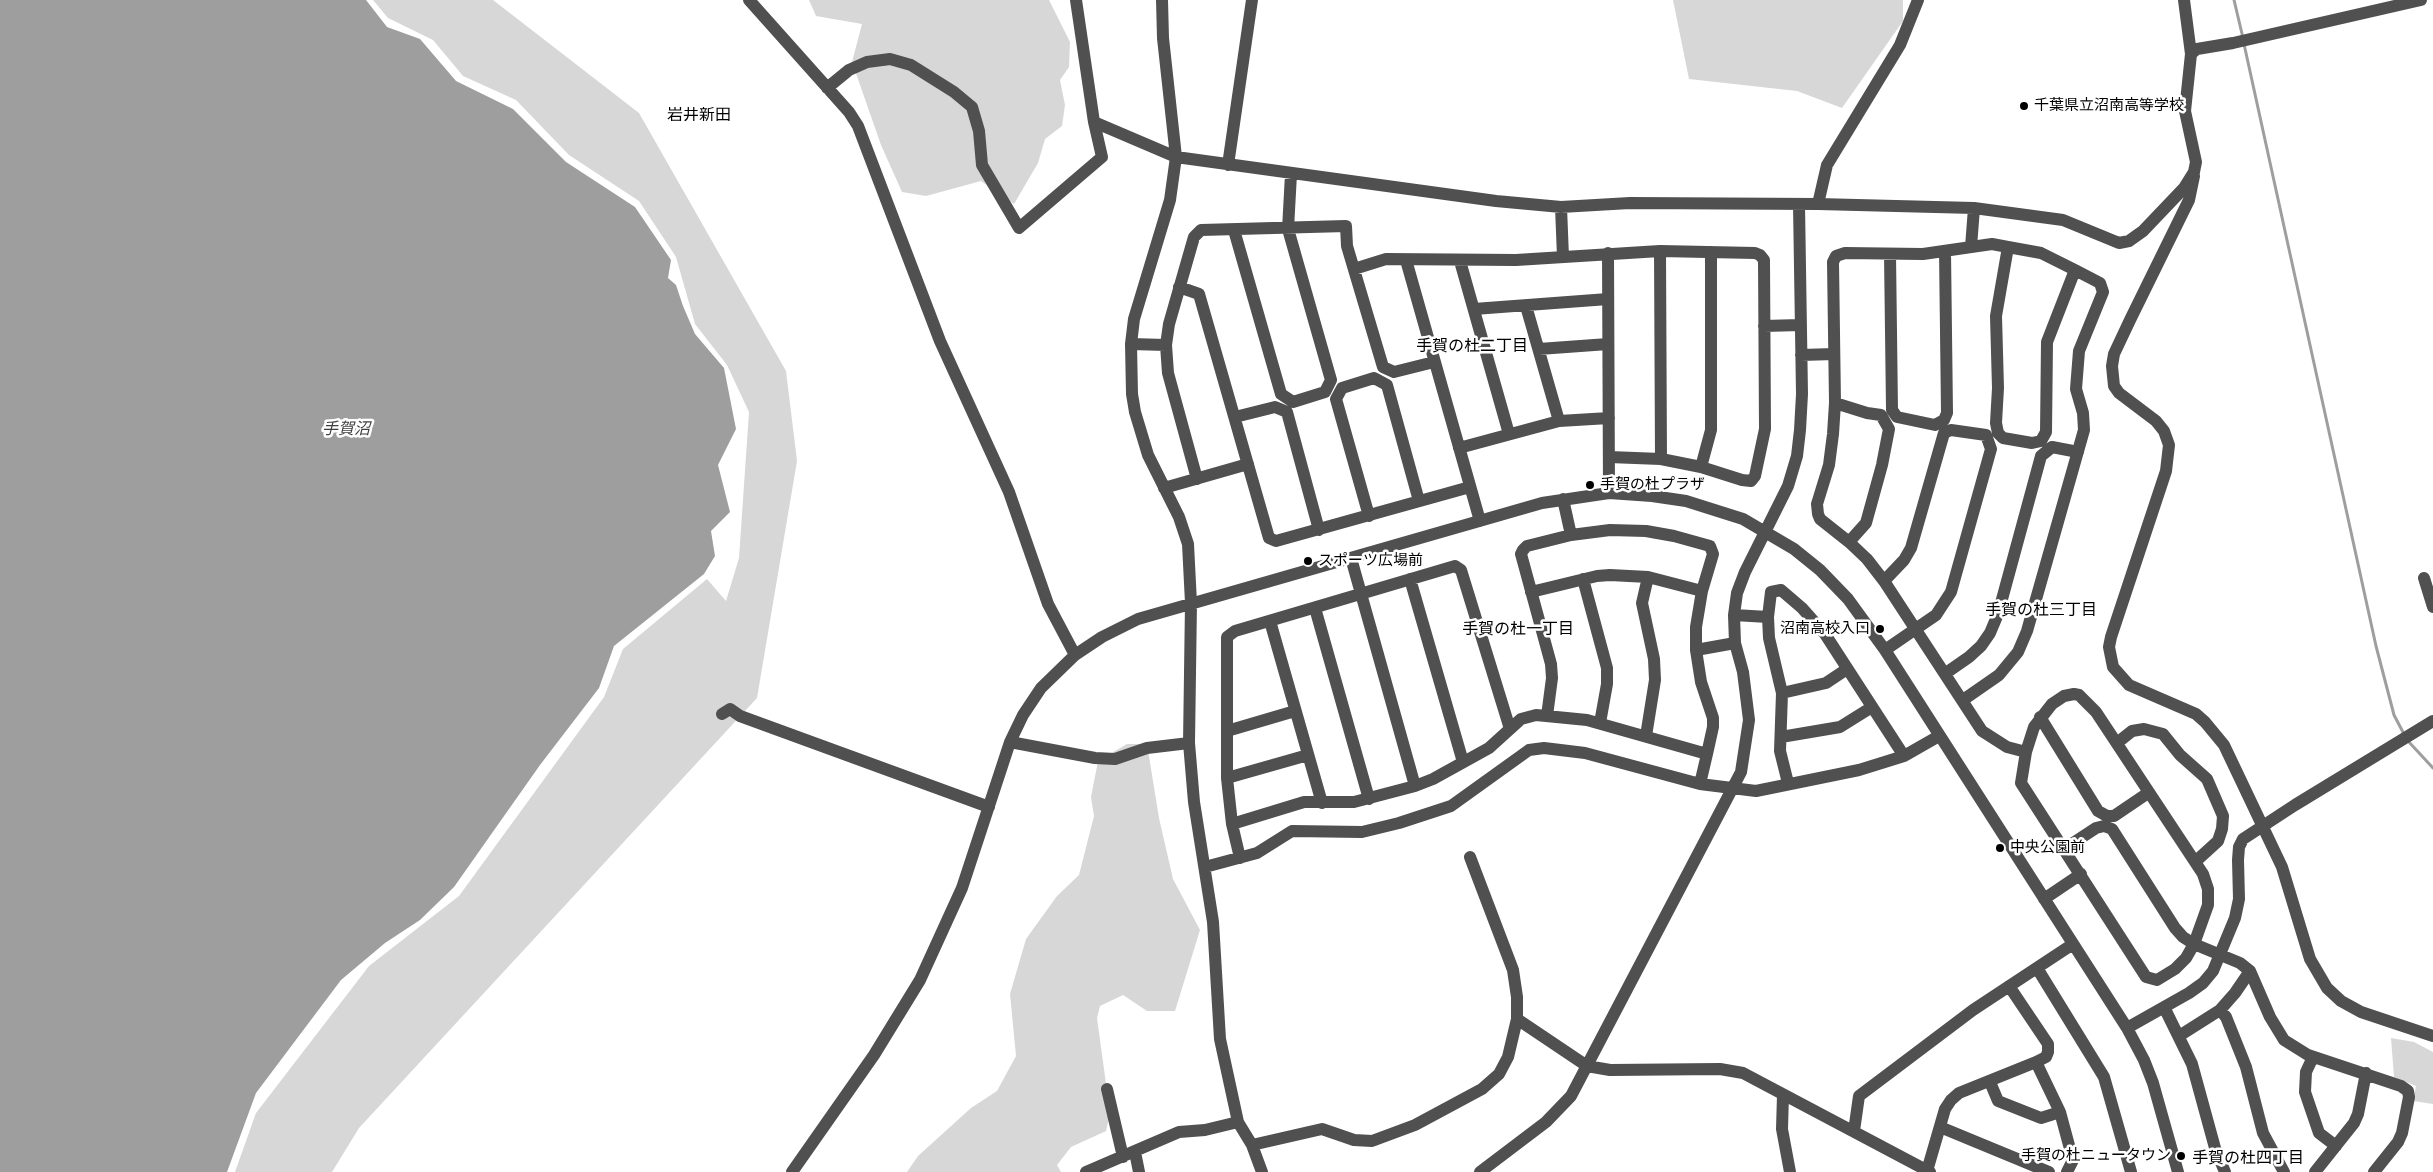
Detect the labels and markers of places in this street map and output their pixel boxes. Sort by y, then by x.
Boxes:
place label: 千葉県立沼南高等学校 [2034,97,2184,115]
marker: 千葉県立沼南高等学校 [2018,100,2030,112]
place label: 手賀の杜プラザ [1600,476,1705,494]
marker: 手賀の杜プラザ [1584,479,1596,491]
place label: スポーツ広場前 [1318,552,1423,570]
marker: スポーツ広場前 [1302,555,1314,567]
place label: 沼南高校入口 [1780,620,1870,638]
marker: 沼南高校入口 [1874,623,1886,635]
place label: 中央公園前 [2010,839,2085,857]
marker: 中央公園前 [1994,842,2006,854]
place label: 手賀の杜ニュータウン [2021,1147,2171,1165]
marker: 手賀の杜ニュータウン [2175,1150,2187,1162]

